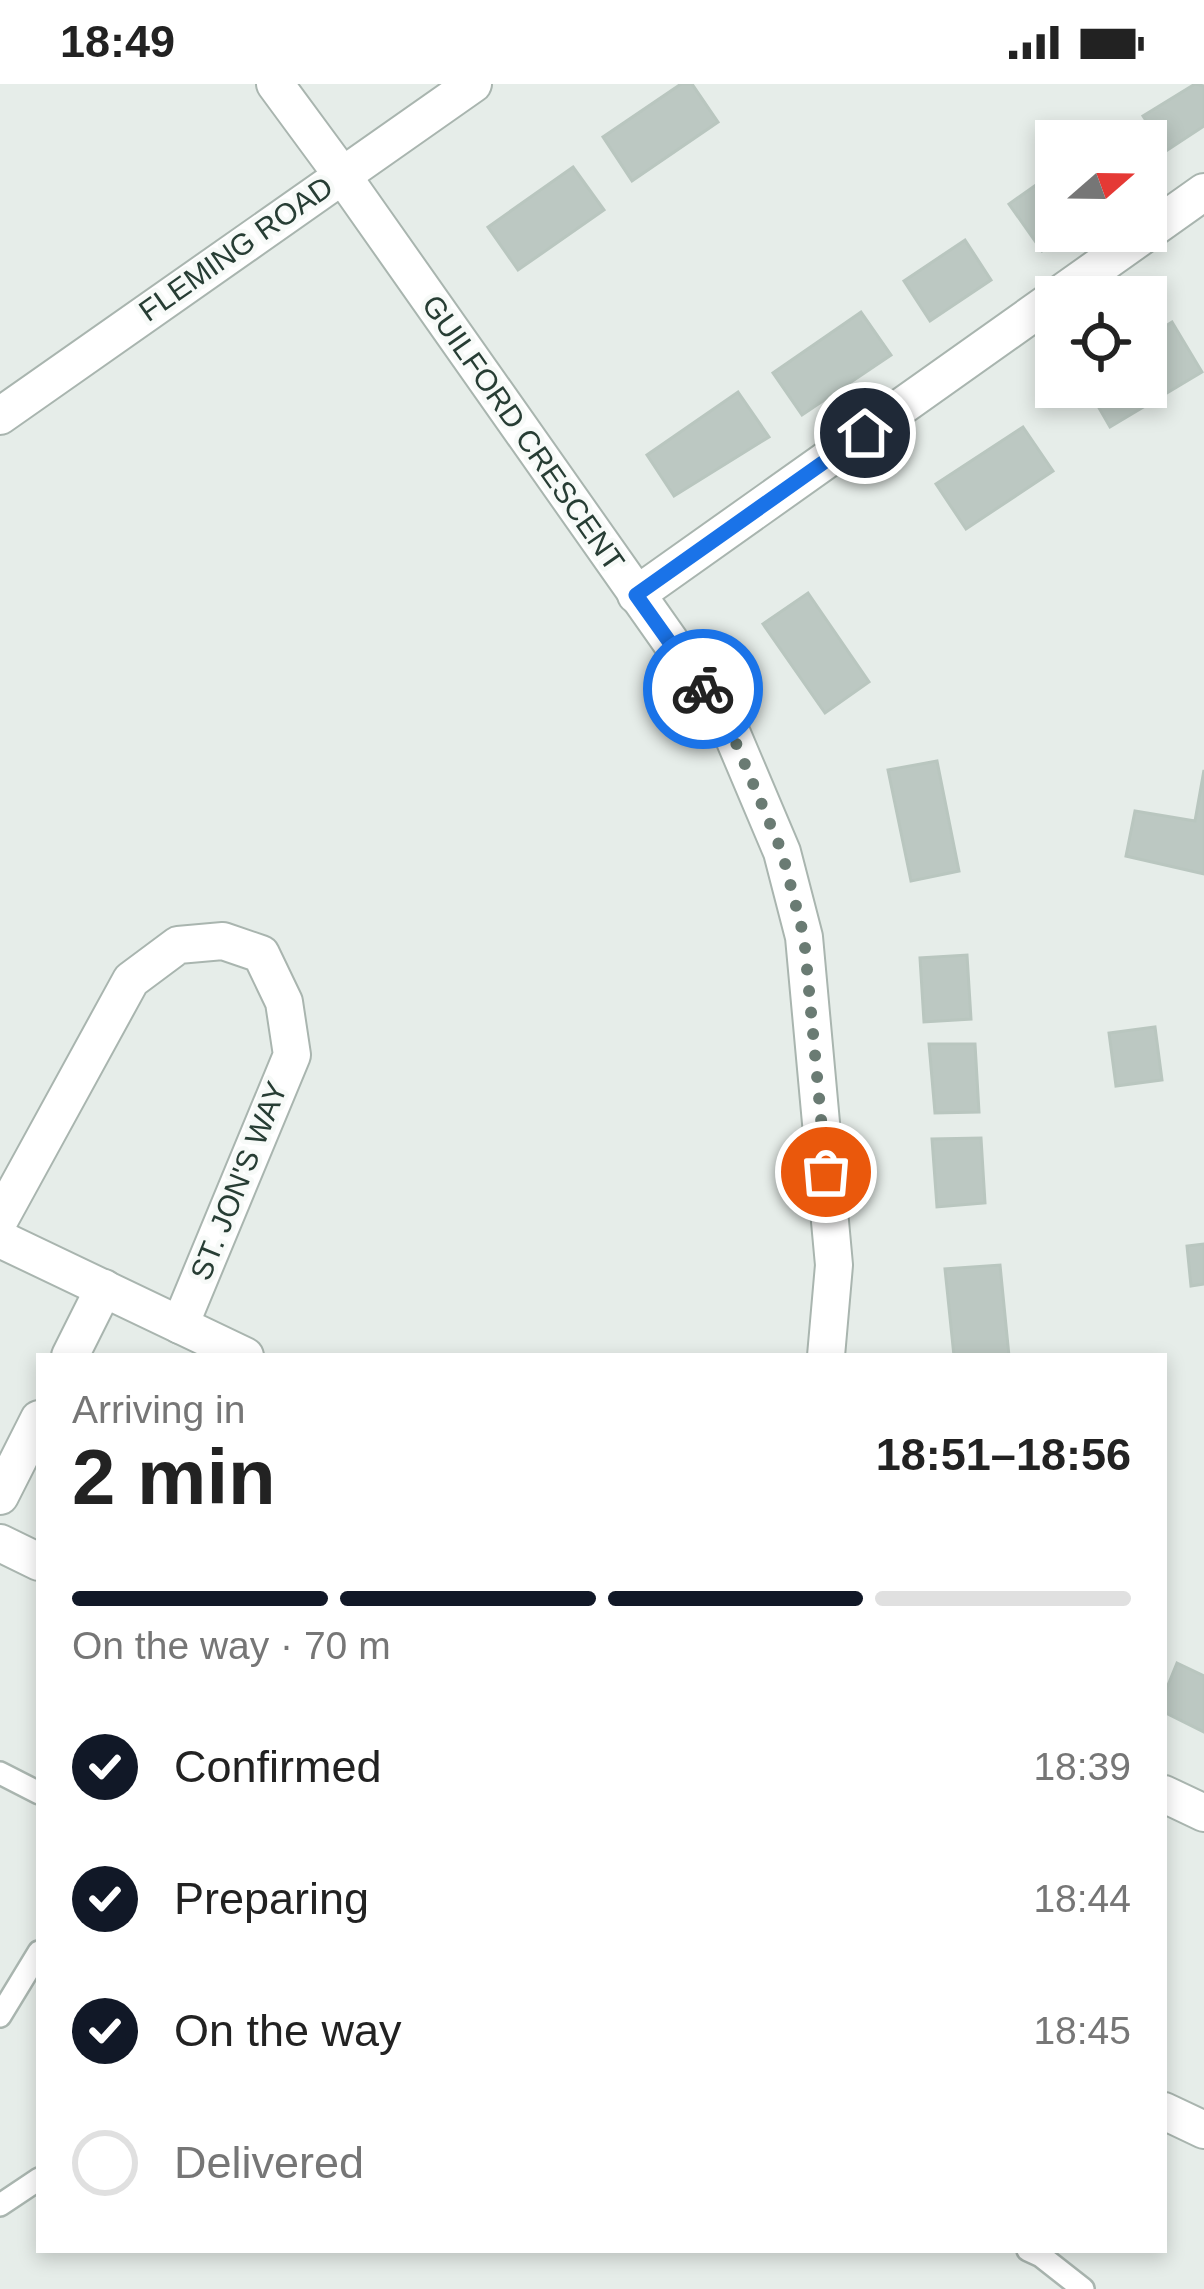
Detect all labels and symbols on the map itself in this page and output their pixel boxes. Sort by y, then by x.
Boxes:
north arrow [1035,120,1167,252]
street label: FLEMING ROAD [133,170,339,328]
street label: GUILFORD CRESCENT [416,289,631,577]
pin [814,382,916,484]
courier [643,629,763,749]
street label: ST. JON'S WAY [184,1077,293,1285]
pin [775,1121,877,1223]

